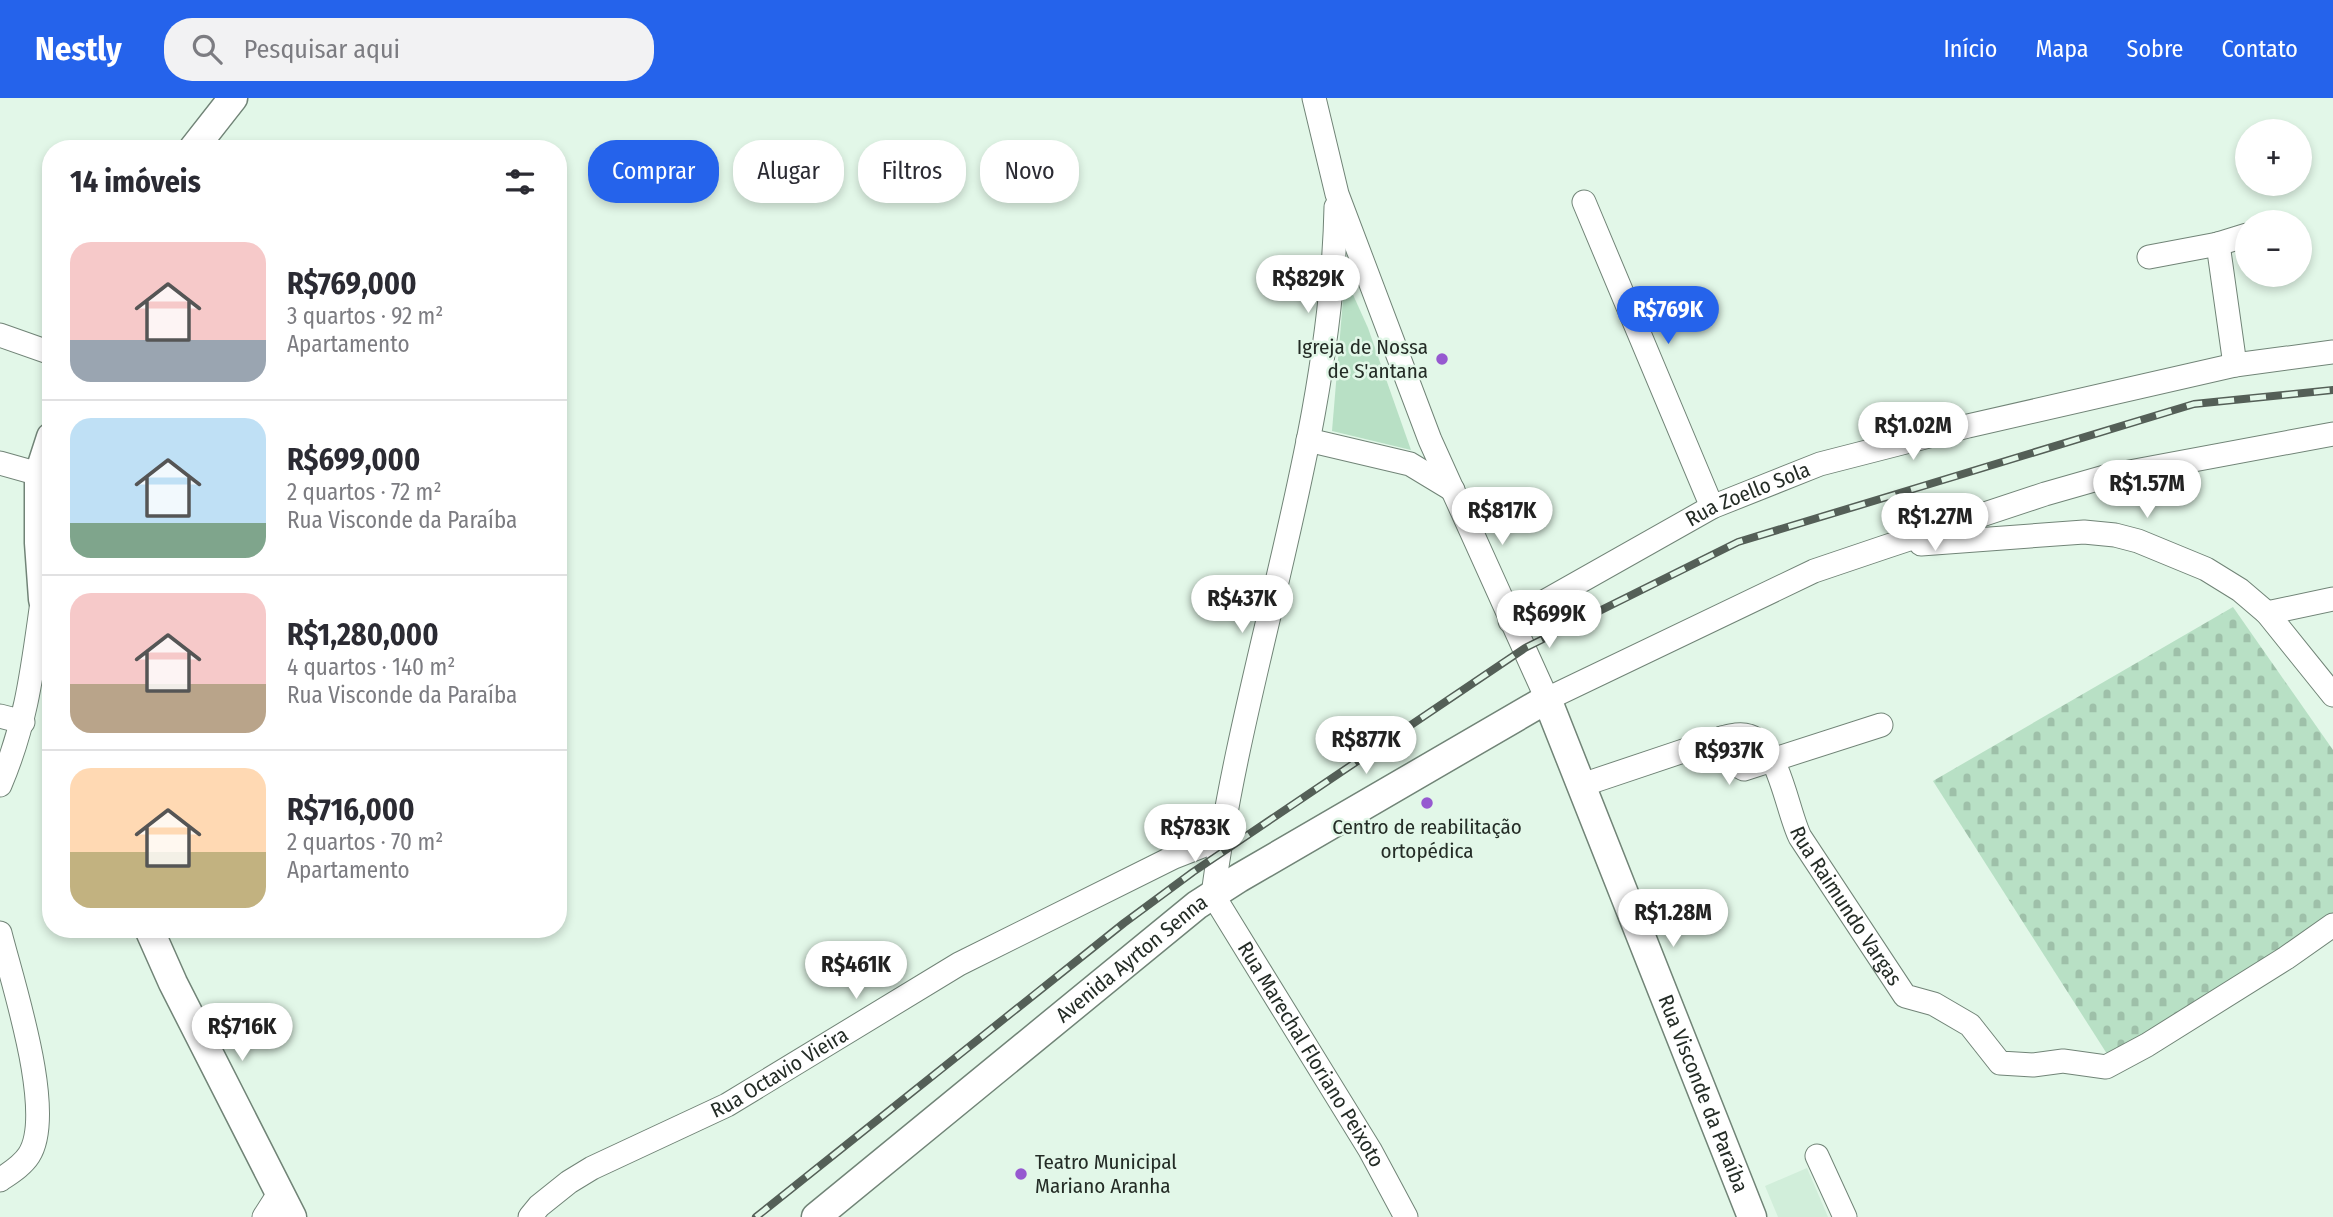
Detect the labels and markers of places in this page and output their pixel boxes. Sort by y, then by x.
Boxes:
pin: R$829K [1251,256,1365,315]
pin: R$769K [1611,286,1725,346]
place label: Igreja de Nossa de S'antana [1297,334,1428,384]
marker: Igreja de Nossa de S'antana [1434,351,1450,367]
pin: R$1.02M [1848,402,1978,462]
pin: R$1.57M [2082,460,2212,520]
pin: R$817K [1445,488,1559,547]
pin: R$1.27M [1870,494,2000,553]
pin: R$437K [1185,575,1299,635]
pin: R$699K [1492,590,1606,650]
pin: R$877K [1309,716,1423,776]
pin: R$937K [1672,728,1786,787]
marker: Centro de reabilitação ortopédica [1419,795,1435,811]
pin: R$783K [1138,804,1252,864]
place label: Centro de reabilitação ortopédica [1332,814,1522,864]
pin: R$1.28M [1608,890,1738,949]
pin: R$461K [799,942,913,1001]
pin: R$716K [185,1004,299,1063]
place label: Teatro Municipal Mariano Aranha [1035,1149,1177,1199]
marker: Teatro Municipal Mariano Aranha [1013,1166,1029,1182]

